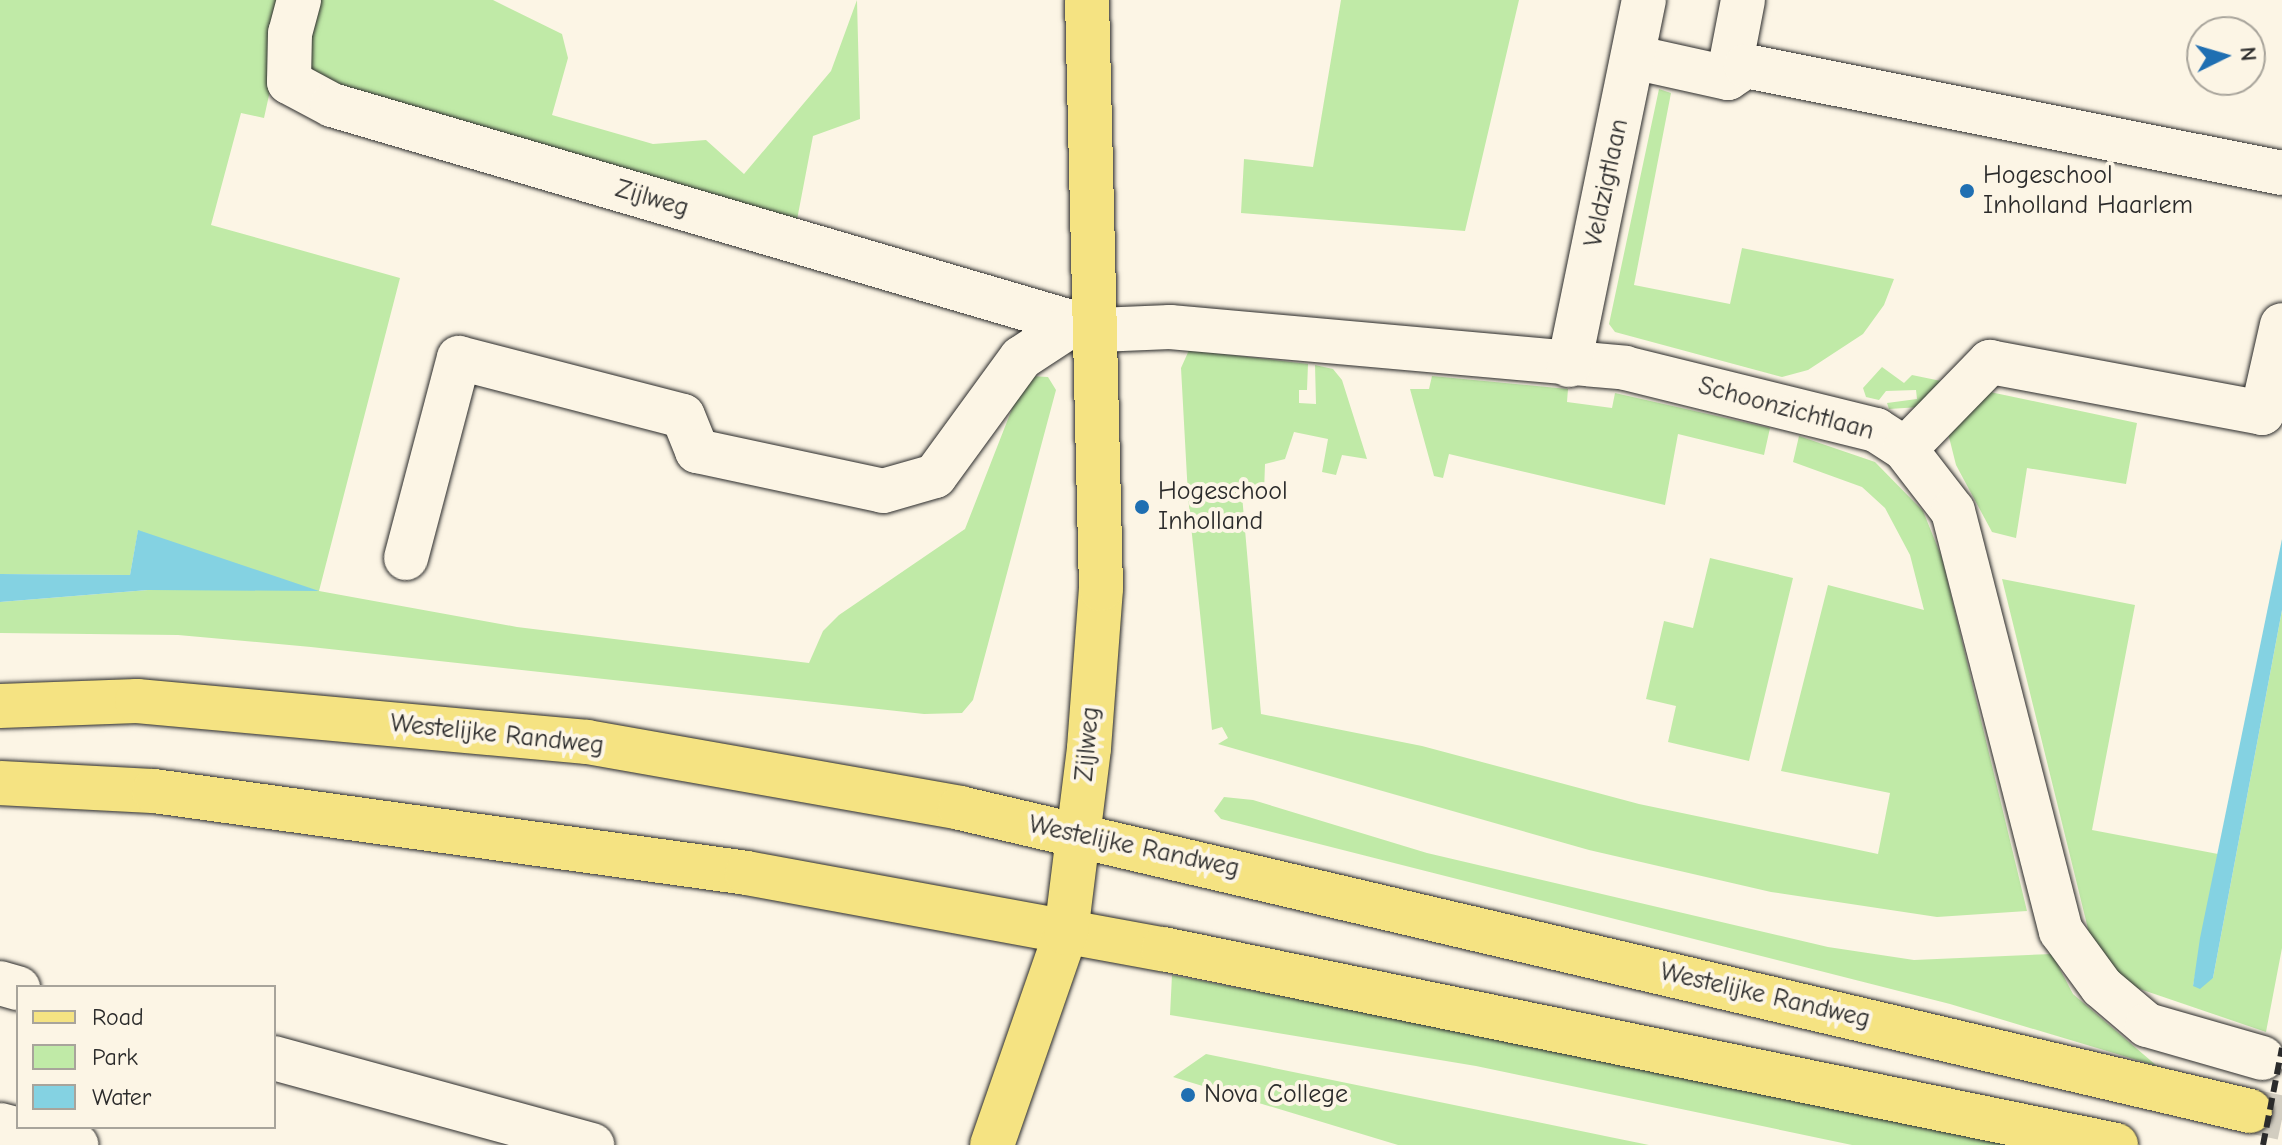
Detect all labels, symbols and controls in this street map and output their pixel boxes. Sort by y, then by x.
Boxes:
north arrow [2186,16,2266,96]
text: N [2234,46,2261,62]
street label: Veldzigtlaan [1578,116,1636,250]
place label: Hogeschool Inholland Haarlem [1983,160,2193,222]
street label: Zijlweg [612,174,692,224]
marker: Hogeschool Inholland Haarlem [1958,182,1976,200]
street label: Schoonzichtlaan [1695,371,1877,447]
place label: Hogeschool Inholland [1158,476,1288,538]
marker: Hogeschool Inholland [1133,498,1151,516]
street label: Zijlweg [1069,705,1107,783]
street label: Westelijke Randweg [389,708,605,762]
street label: Westelijke Randweg [1026,809,1242,885]
street label: Westelijke Randweg [1657,957,1873,1035]
legend [16,985,276,1129]
text: Road [92,1003,144,1031]
text: Park [92,1043,138,1071]
place label: Nova College [1204,1079,1348,1111]
text: Water [92,1083,151,1111]
marker: Nova College [1179,1086,1197,1104]

